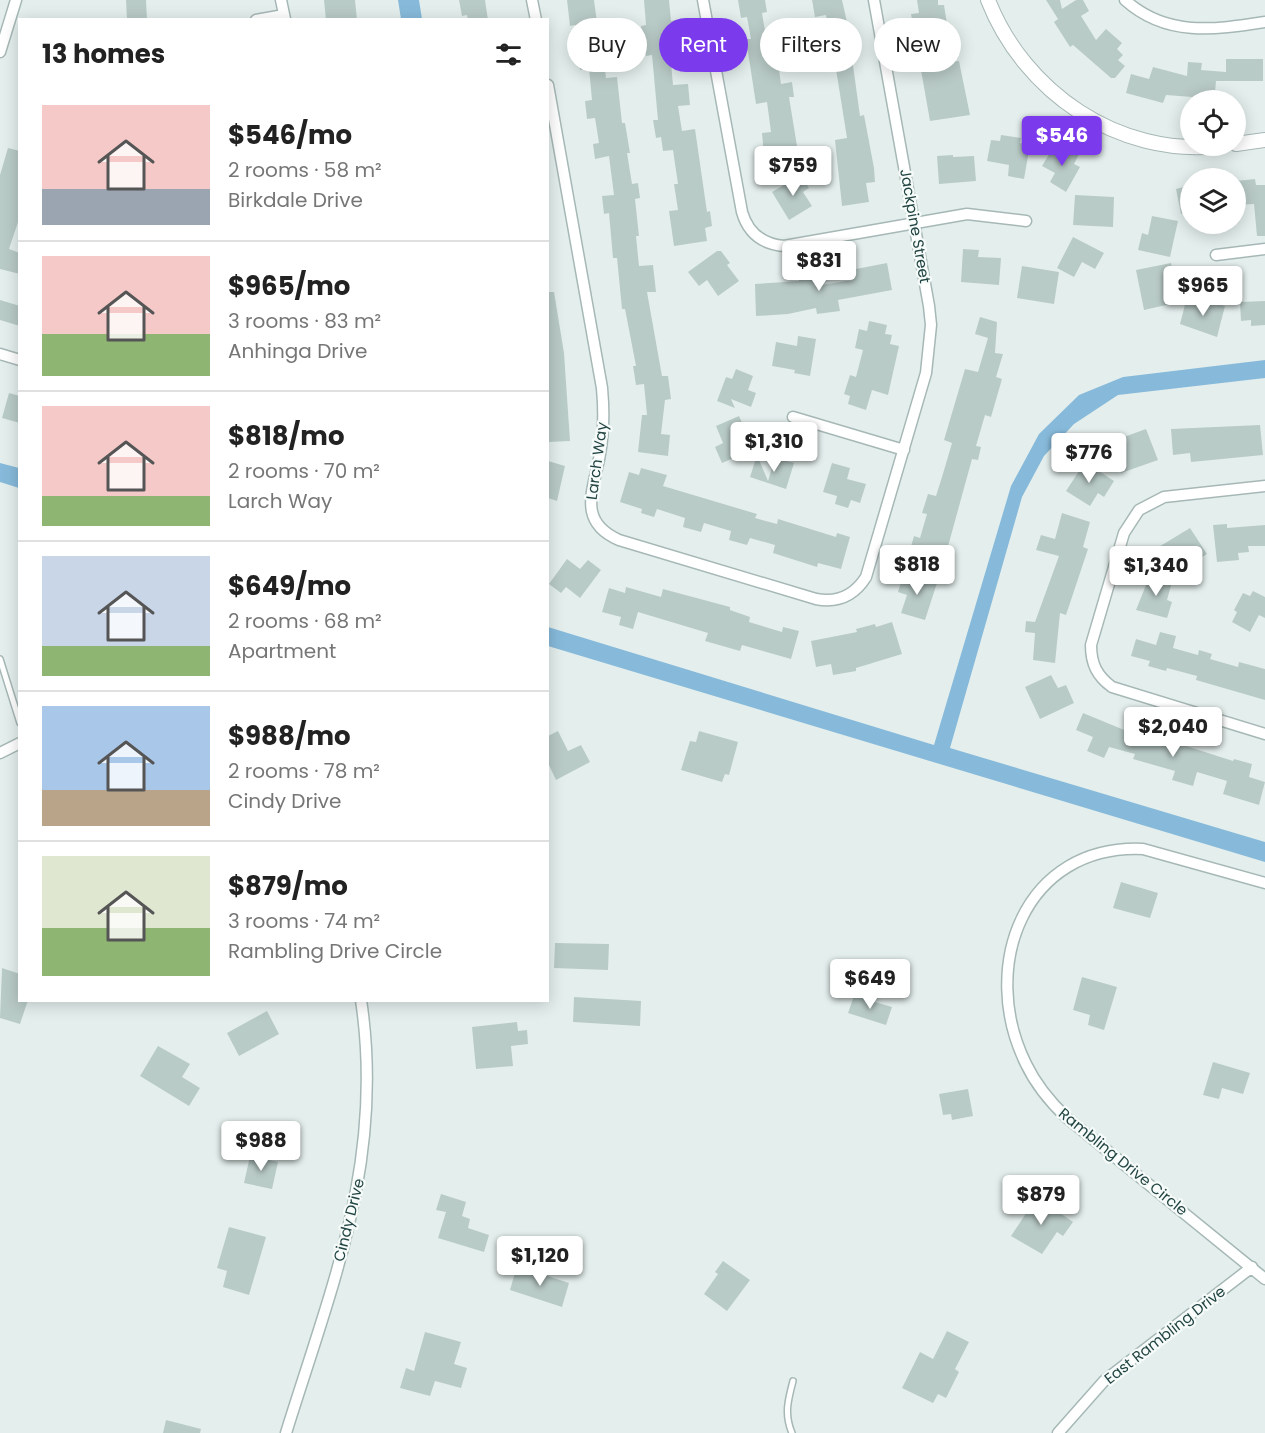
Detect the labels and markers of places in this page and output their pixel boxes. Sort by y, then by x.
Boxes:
pin: $546 [1026,116,1098,167]
pin: $759 [757,146,829,197]
pin: $831 [783,241,855,292]
pin: $965 [1167,266,1239,317]
pin: $1,310 [725,422,823,473]
pin: $776 [1053,433,1125,484]
pin: $818 [881,545,953,596]
pin: $1,340 [1107,546,1205,597]
pin: $2,040 [1124,707,1222,758]
pin: $649 [834,959,906,1010]
pin: $988 [225,1121,297,1172]
pin: $879 [1005,1175,1077,1226]
pin: $1,120 [491,1236,589,1287]

